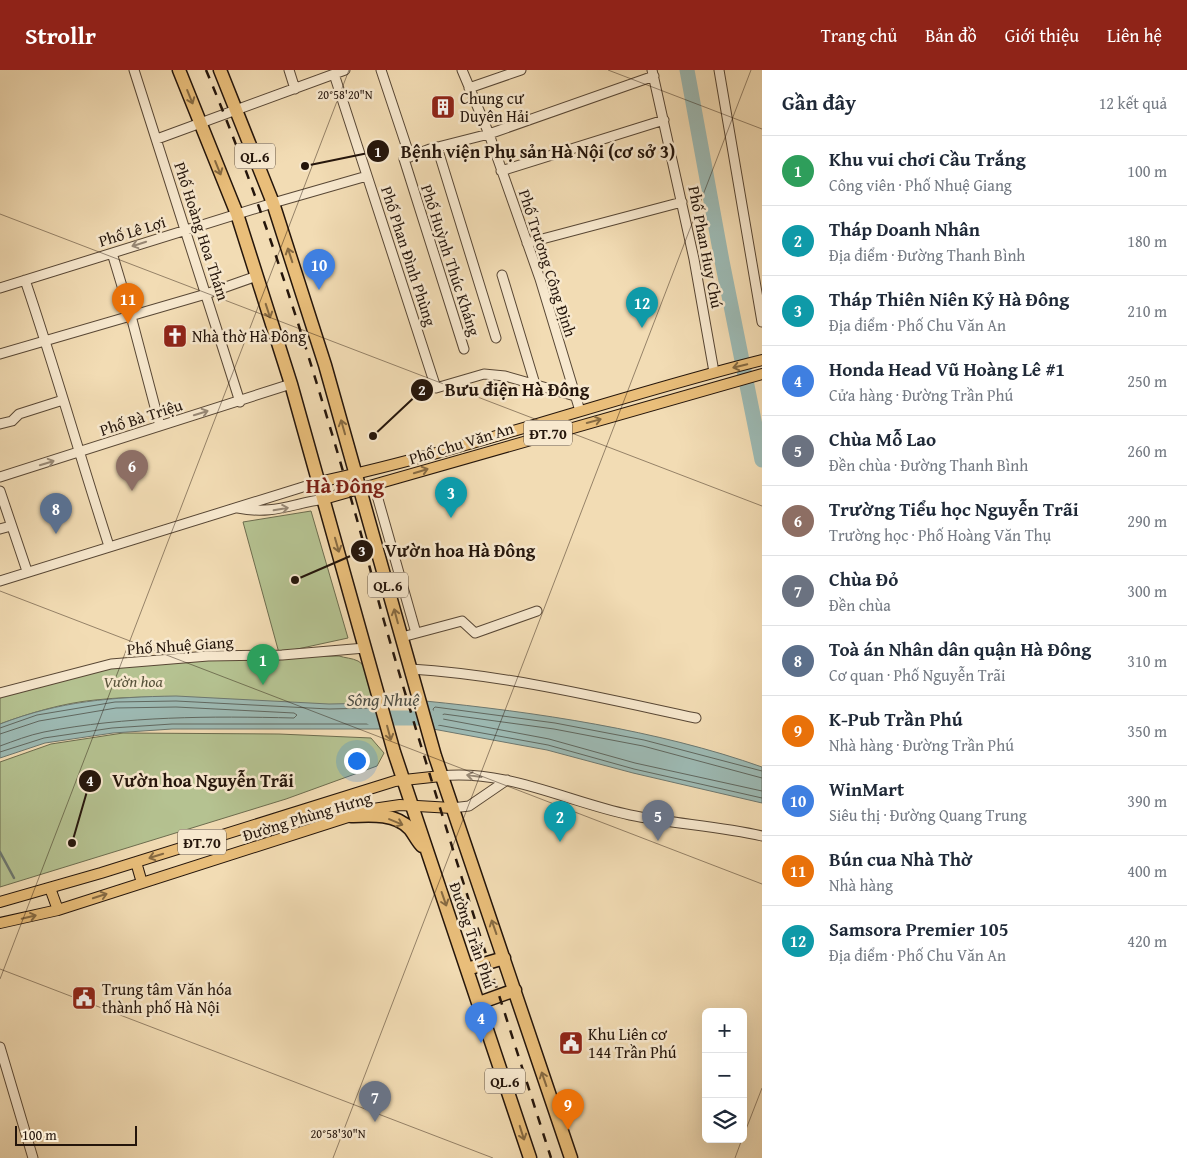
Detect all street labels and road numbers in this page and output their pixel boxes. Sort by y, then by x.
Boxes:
road number: QL.6 [235,144,275,168]
street label: Phố Hoàng Hoa Thám [168,159,236,303]
street label: Phố Huỳnh Thúc Kháng [415,181,487,339]
street label: Phố Phan Đình Phùng [375,183,443,329]
street label: Phố Phan Huy Chú [682,184,730,311]
street label: Phố Trương Công Định [513,186,583,340]
street label: Phố Lê Lợi [95,209,169,253]
street label: Phố Bà Triệu [97,392,186,442]
street label: Phố Chu Văn An [406,416,516,470]
road number: ĐT.70 [524,420,572,446]
road number: QL.6 [368,572,408,598]
street label: Phố Nhuệ Giang [126,629,234,661]
street label: Đường Phùng Hưng [240,785,374,847]
road number: ĐT.70 [178,830,226,854]
street label: Đường Trần Phú [444,879,503,992]
road number: QL.6 [485,1068,525,1094]

